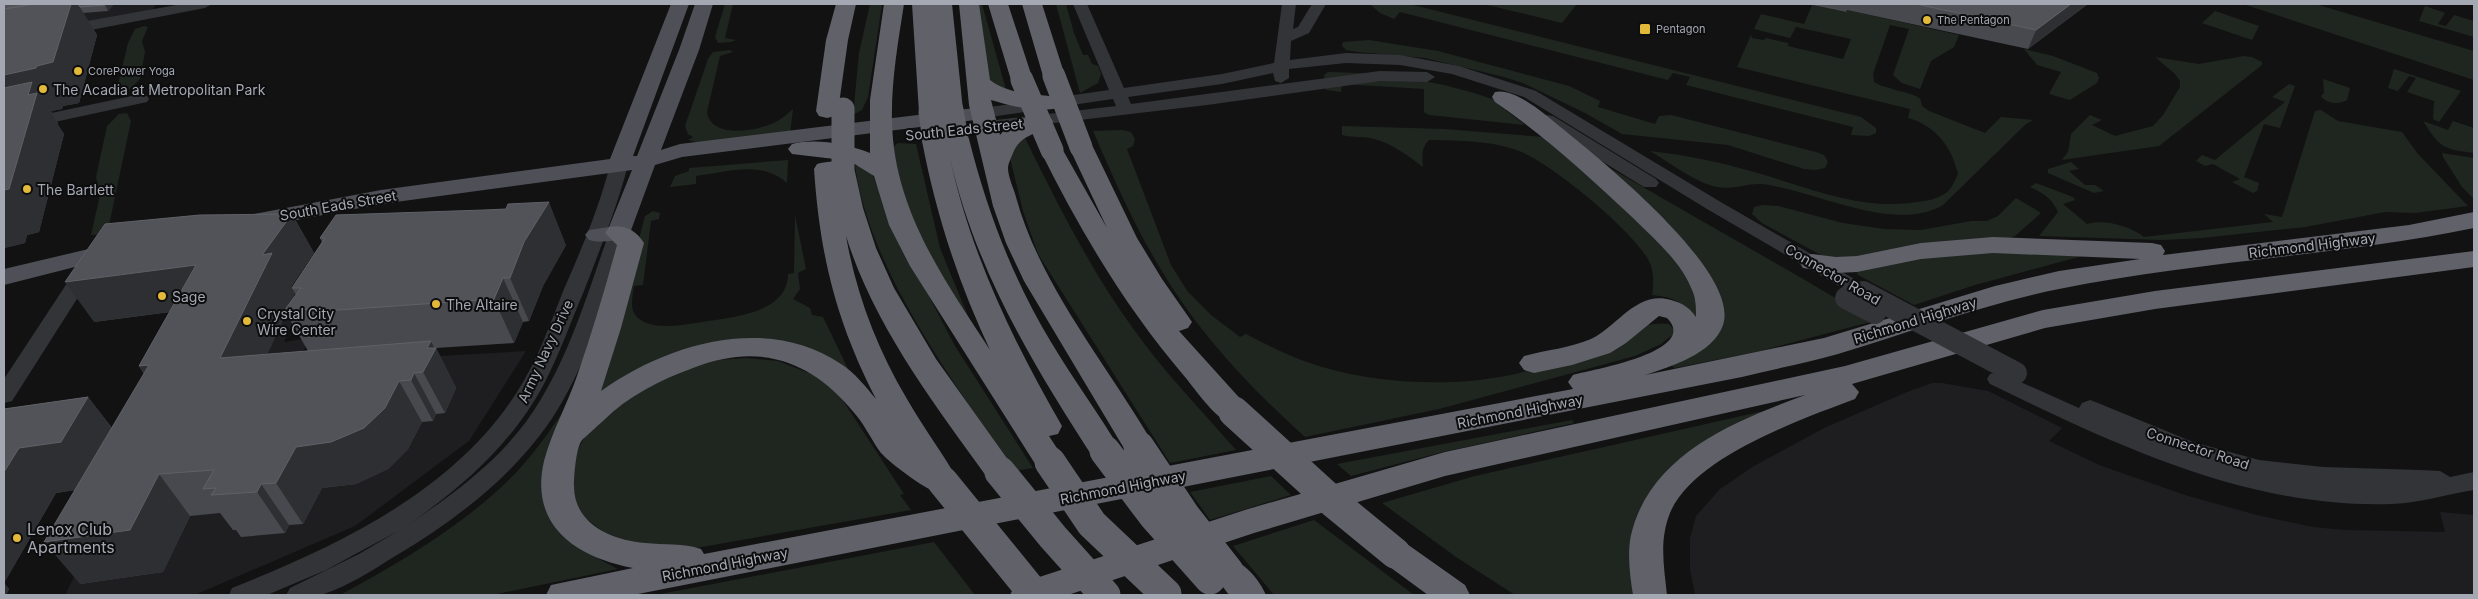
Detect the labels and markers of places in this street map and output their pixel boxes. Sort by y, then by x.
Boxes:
place label: The Pentagon [1937,13,2010,27]
marker: The Pentagon [1921,14,1933,26]
marker: Pentagon [1638,22,1652,36]
place label: Pentagon [1656,22,1706,36]
place label: CorePower Yoga [88,64,175,78]
marker: CorePower Yoga [72,65,84,77]
place label: The Acadia at Metropolitan Park [53,81,266,98]
marker: The Acadia at Metropolitan Park [37,83,49,95]
place label: The Bartlett [37,181,114,198]
marker: The Bartlett [21,183,33,195]
place label: Sage [172,288,206,305]
marker: Sage [156,290,168,302]
place label: The Altaire [446,296,518,313]
marker: The Altaire [430,298,442,310]
place label: Crystal City Wire Center [257,305,336,338]
marker: Crystal City Wire Center [241,315,253,327]
place label: Lenox Club Apartments [27,519,115,557]
marker: Lenox Club Apartments [11,532,23,544]

